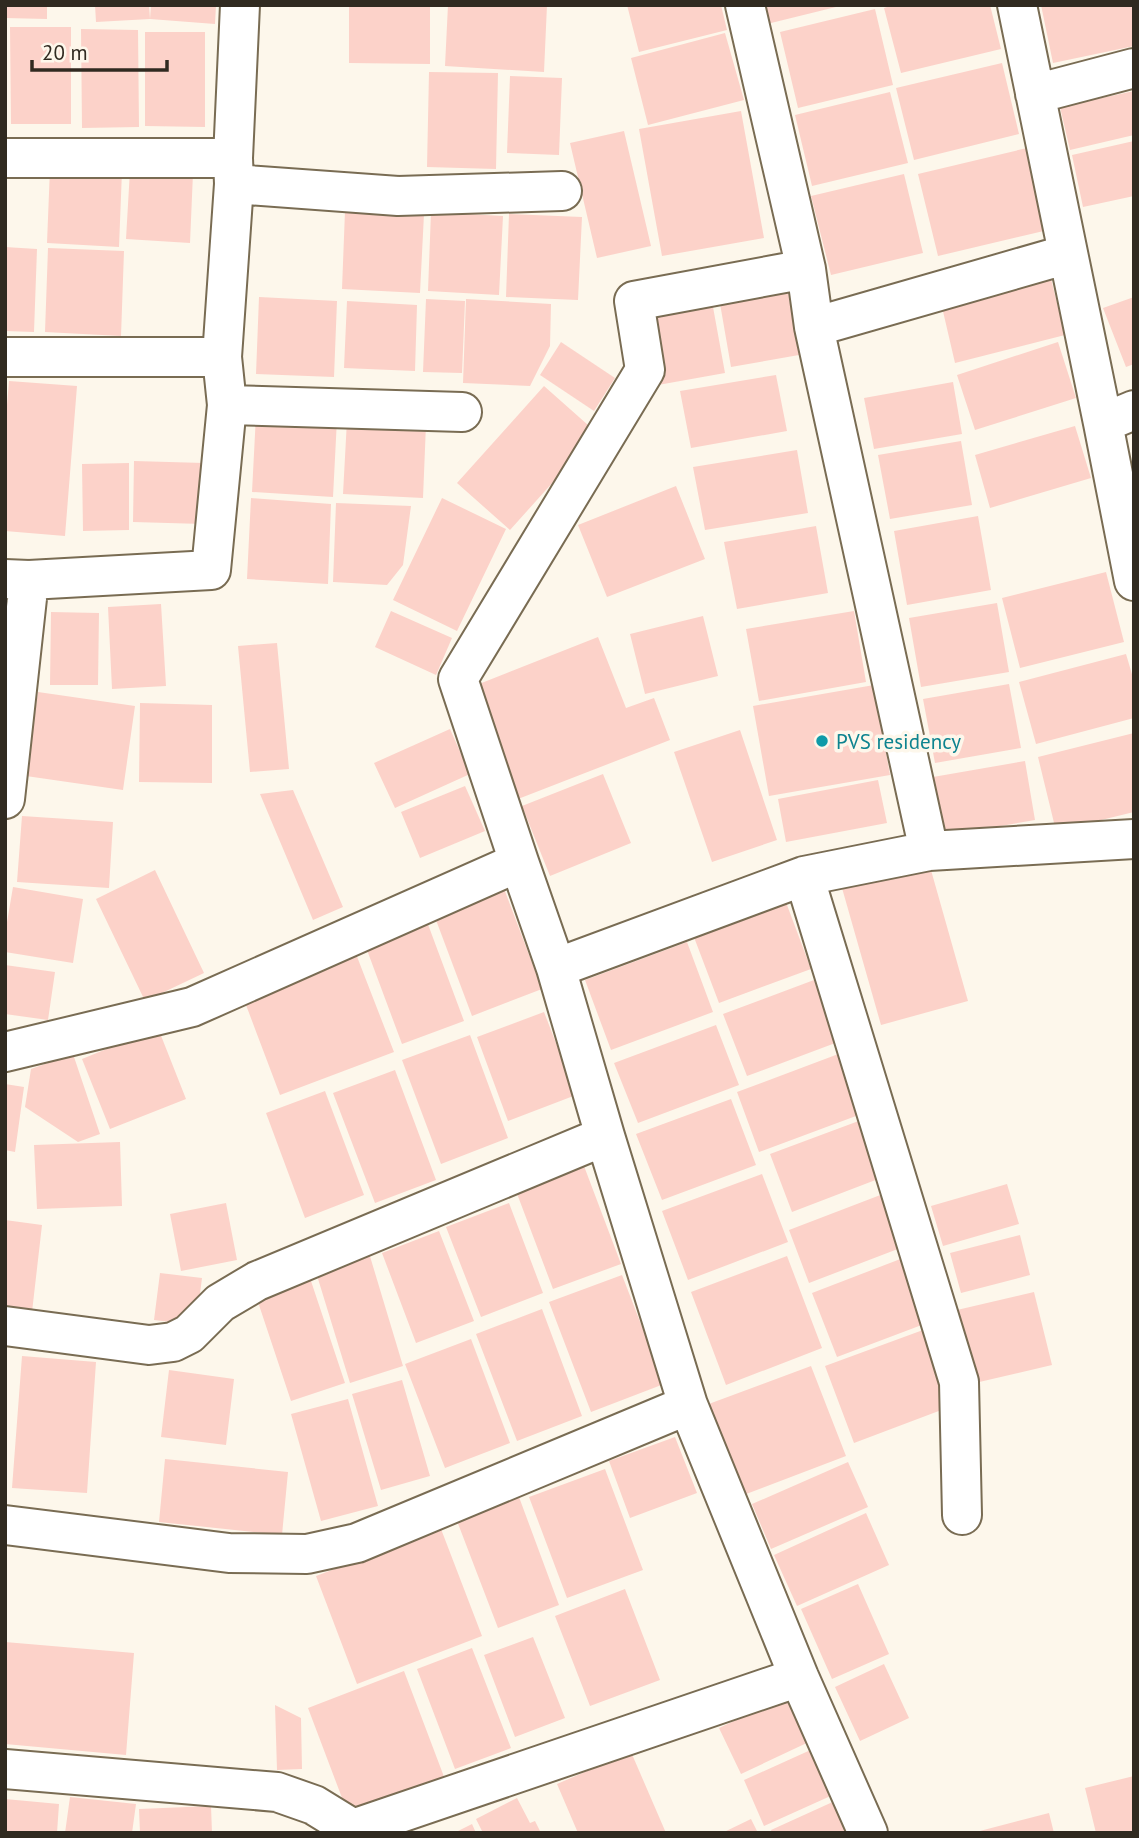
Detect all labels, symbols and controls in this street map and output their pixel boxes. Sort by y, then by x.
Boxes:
scale bar [32,28,166,72]
text: 20 m [42,39,88,66]
place label: PVS residency [836,728,961,755]
marker: PVS residency [814,733,830,749]

